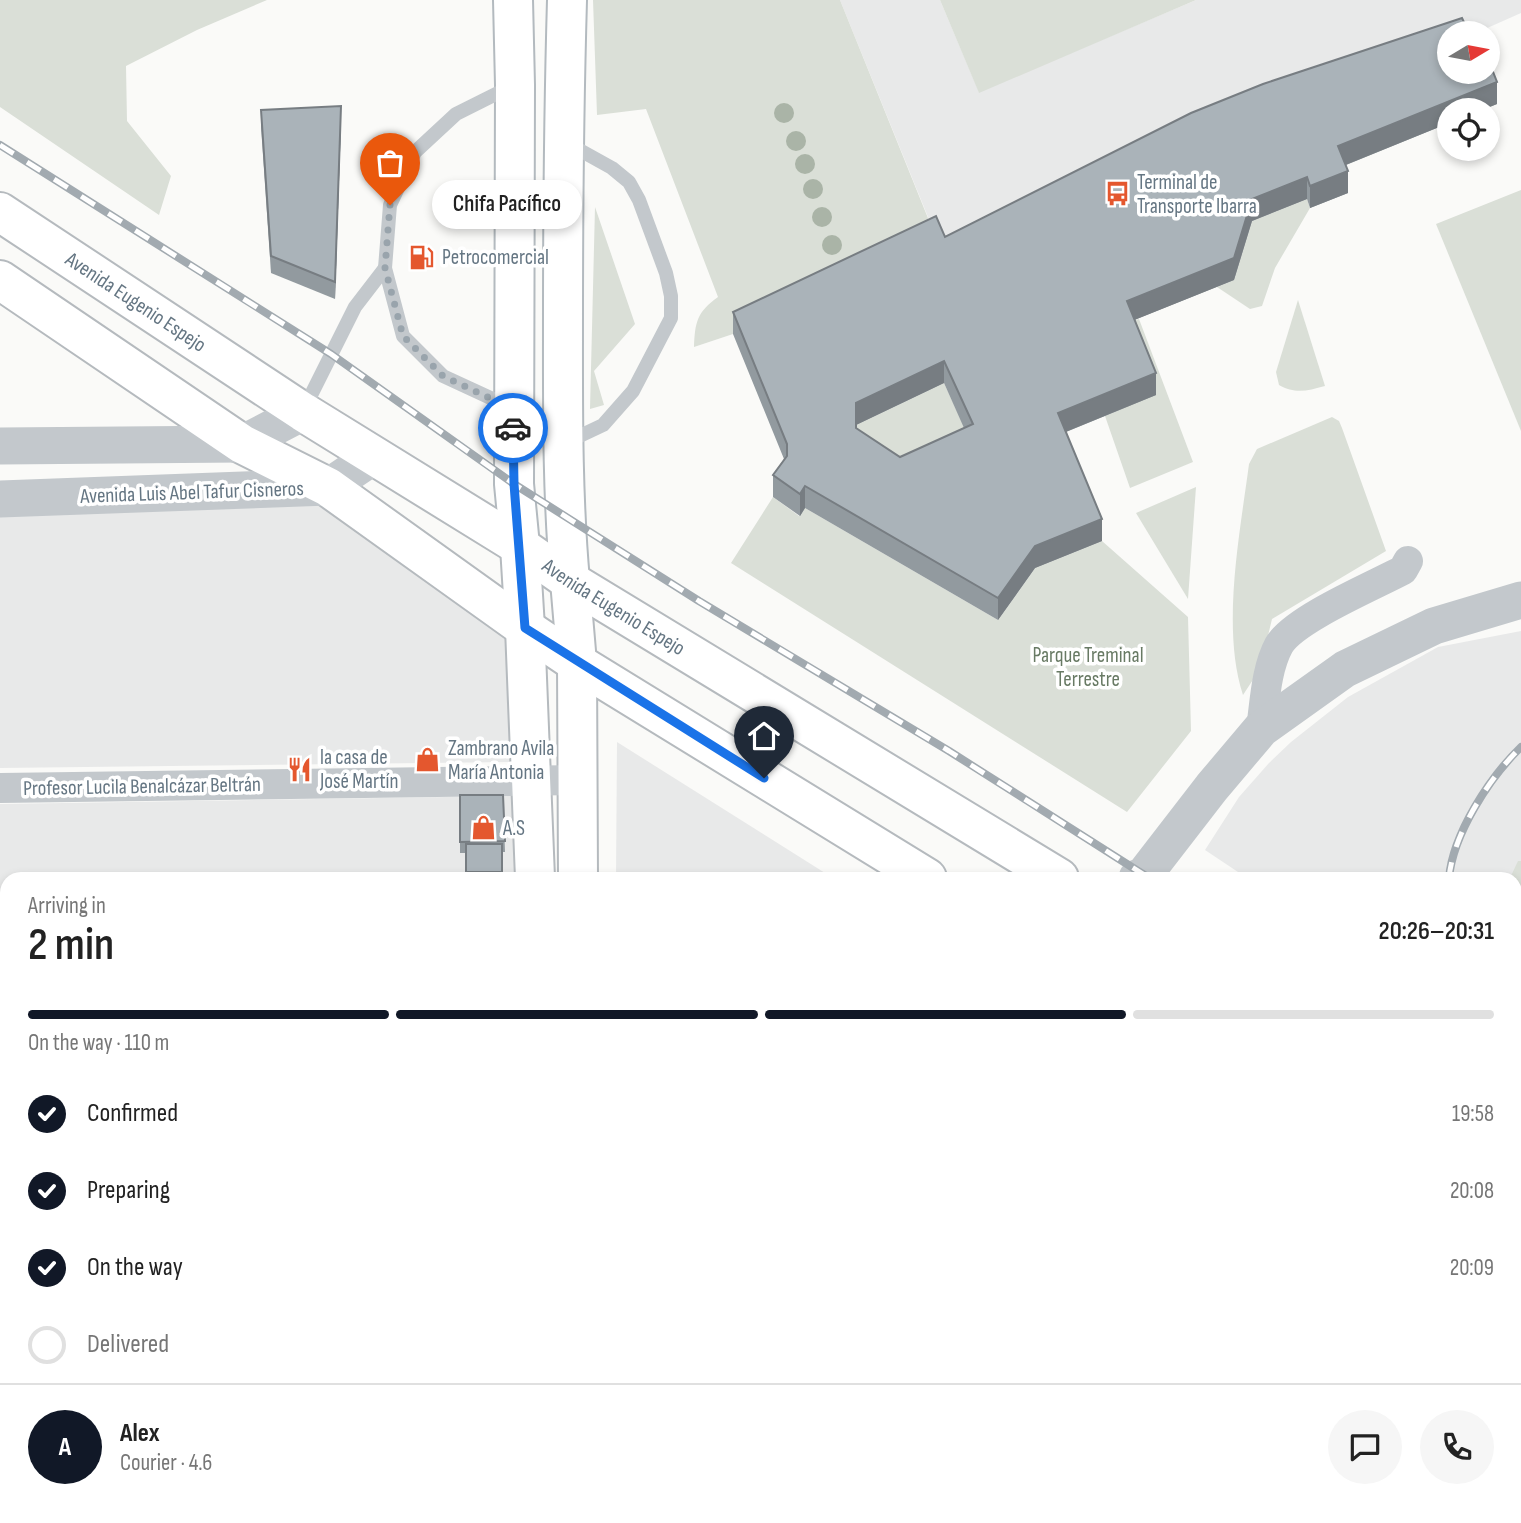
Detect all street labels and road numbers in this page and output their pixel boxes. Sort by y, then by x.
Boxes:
street label: Avenida Eugenio Espejo [60,246,211,358]
street label: Avenida Luis Abel Tafur Cisneros [79,476,304,509]
street label: Avenida Eugenio Espejo [537,553,689,661]
street label: Profesor Lucila Benalcázar Beltrán [23,772,261,801]

